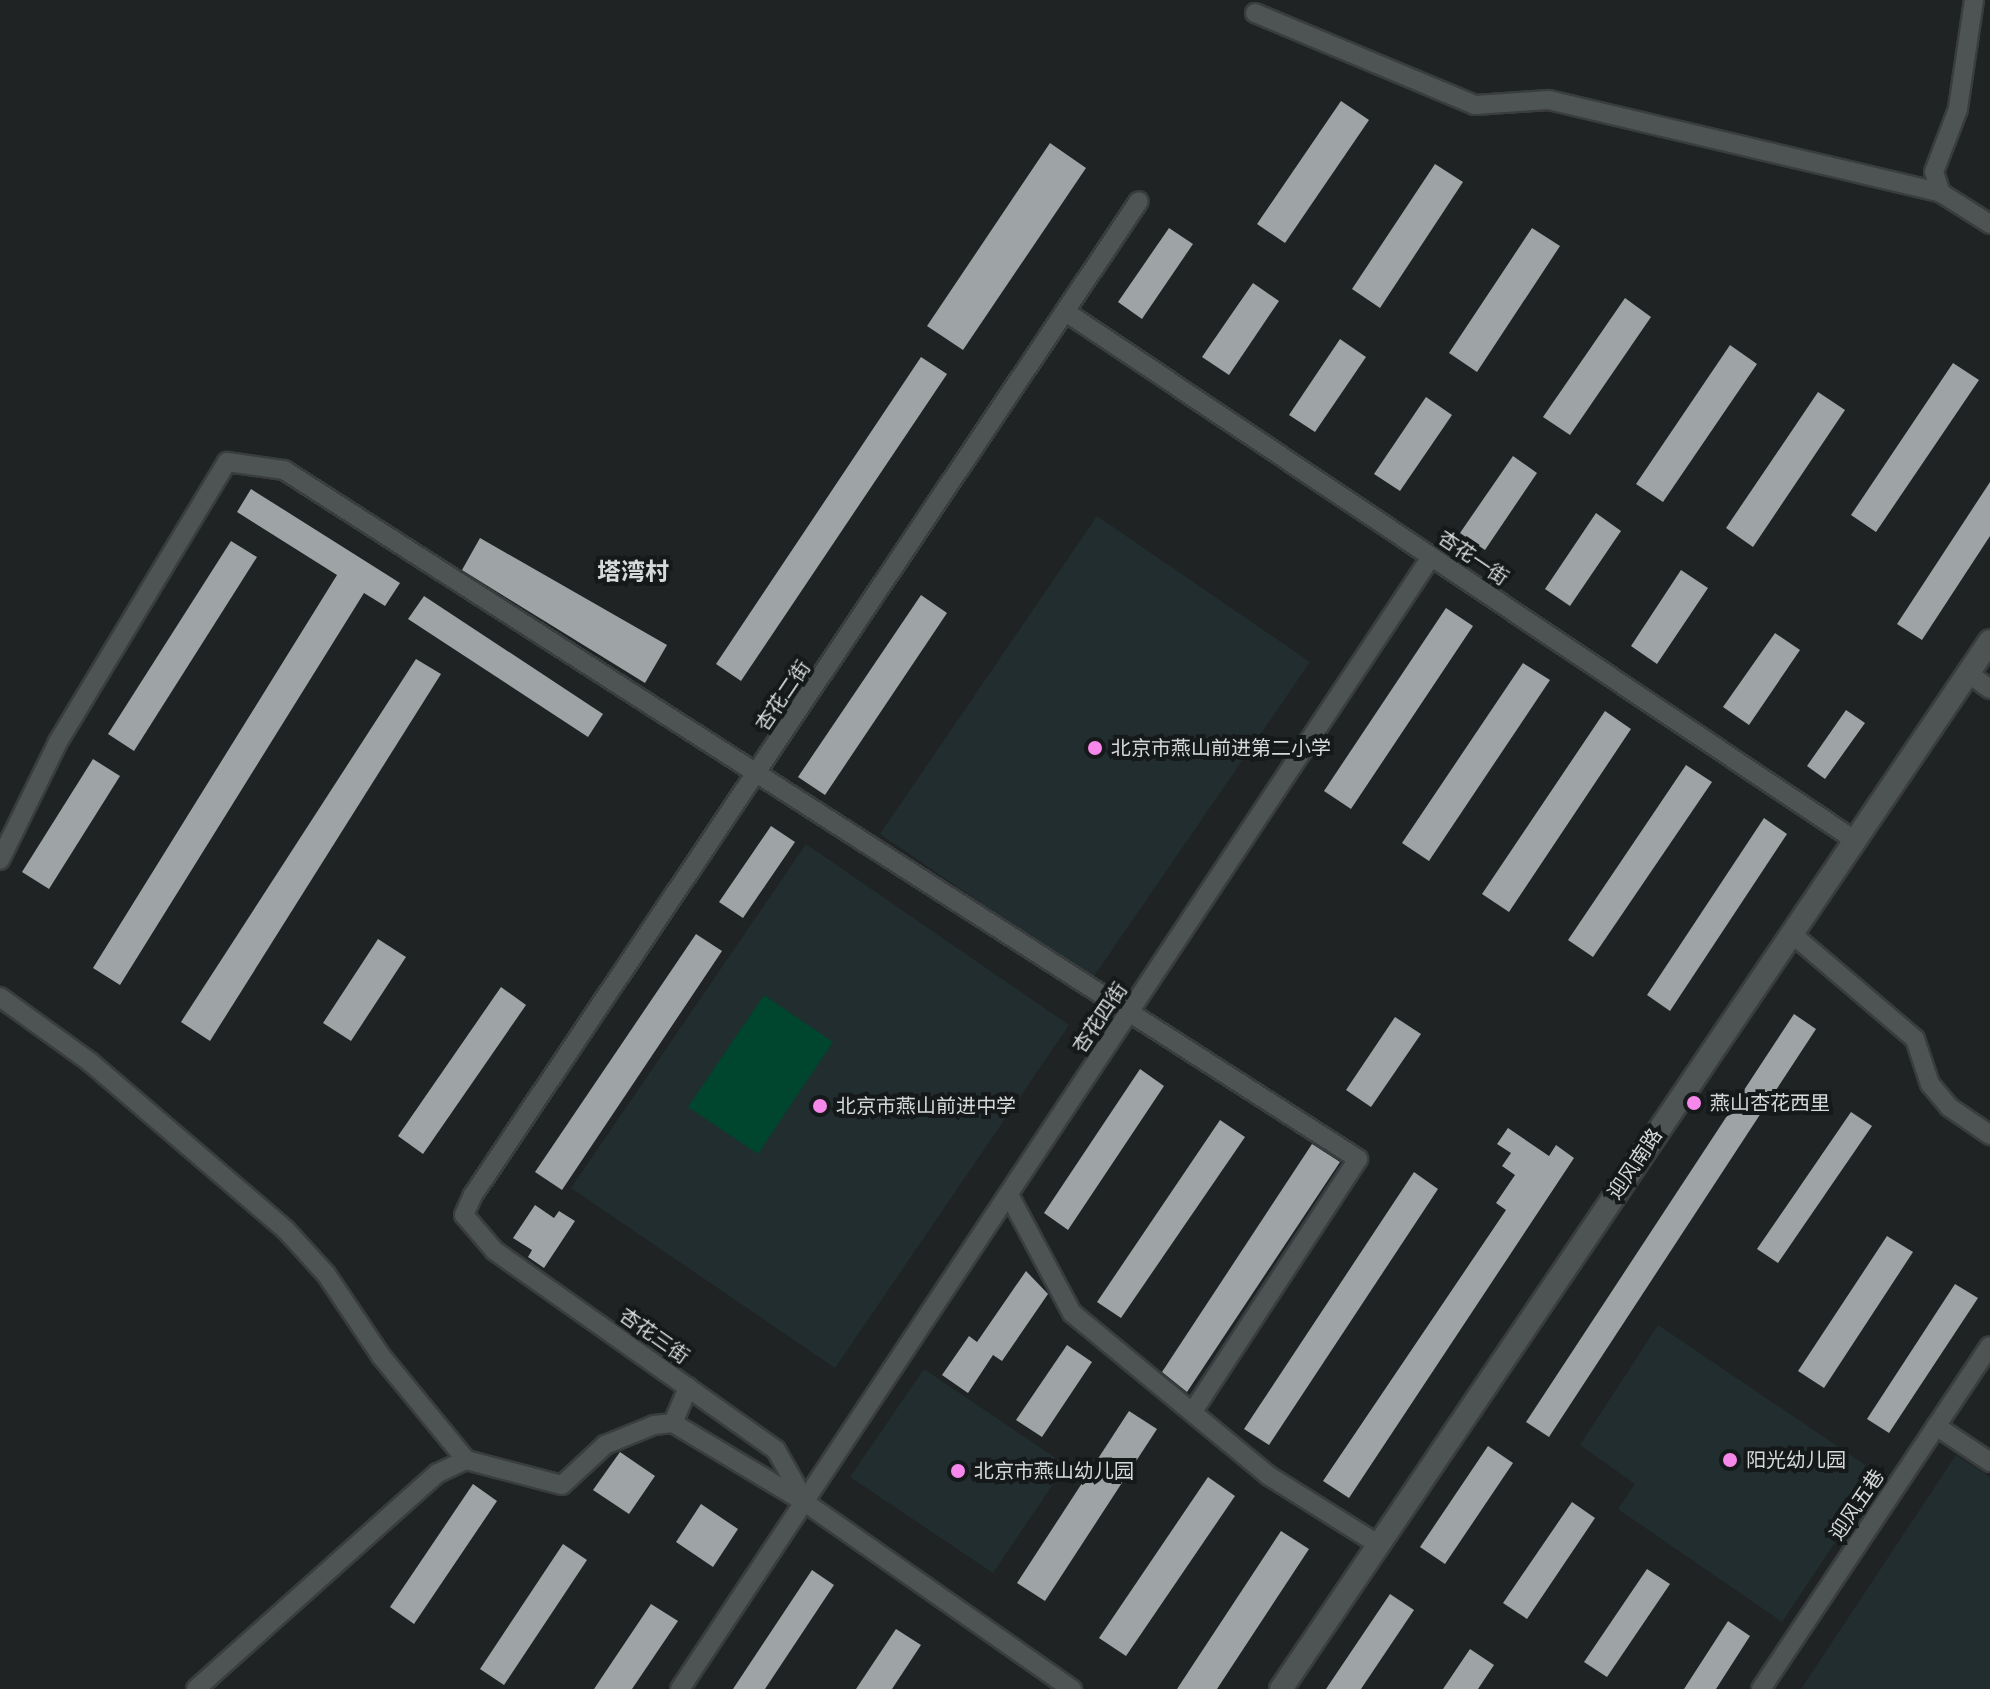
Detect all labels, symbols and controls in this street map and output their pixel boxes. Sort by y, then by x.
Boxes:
street label: 杏花一街 [1433,526,1513,590]
district label: 塔湾村 [597,558,669,586]
street label: 杏花二街 [751,656,815,736]
place label: 北京市燕山前进第二小学 [1111,736,1331,760]
marker: 北京市燕山前进第二小学 [1086,739,1104,757]
street label: 杏花四街 [1068,978,1132,1058]
place label: 燕山杏花西里 [1710,1091,1830,1115]
place label: 北京市燕山前进中学 [836,1094,1016,1118]
marker: 燕山杏花西里 [1685,1094,1703,1112]
marker: 北京市燕山前进中学 [811,1097,829,1115]
street label: 迎风南路 [1603,1124,1667,1204]
street label: 杏花三街 [614,1303,694,1369]
place label: 阳光幼儿园 [1746,1448,1846,1472]
marker: 阳光幼儿园 [1721,1451,1739,1469]
place label: 北京市燕山幼儿园 [974,1459,1134,1483]
marker: 北京市燕山幼儿园 [949,1462,967,1480]
street label: 迎风五巷 [1825,1465,1889,1545]

